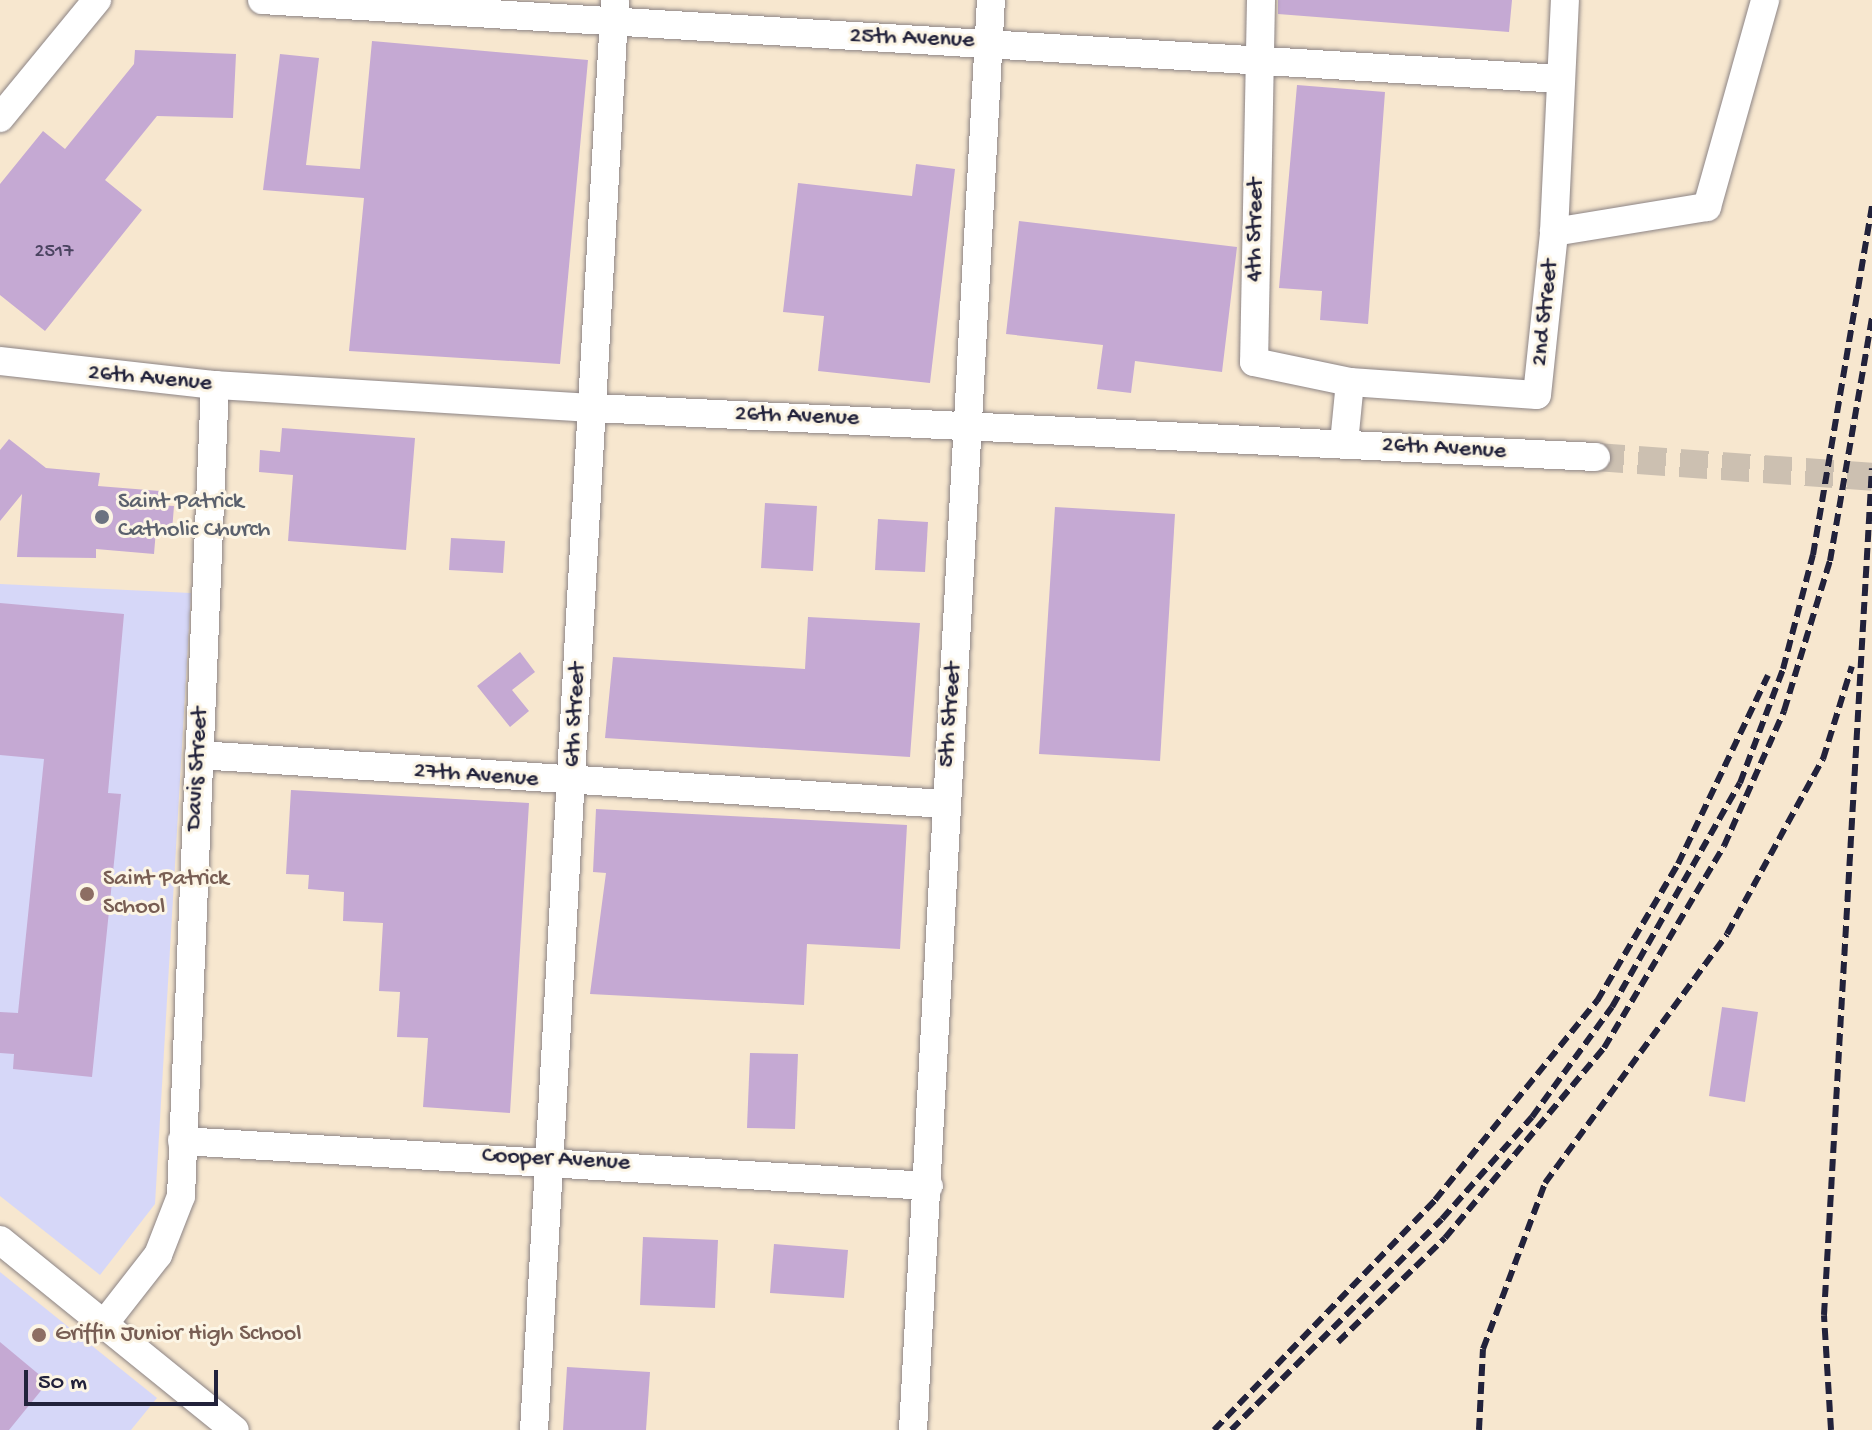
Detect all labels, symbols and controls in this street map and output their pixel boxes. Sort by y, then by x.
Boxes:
street label: 25th Avenue [849,22,975,56]
street label: 4th Street [1241,178,1271,282]
house number: 2517 [35,240,73,264]
street label: 2nd Street [1526,258,1566,368]
street label: 26th Avenue [87,359,213,399]
street label: 26th Avenue [734,400,860,434]
street label: 26th Avenue [1381,431,1507,467]
place label: Saint Patrick Catholic Church [118,489,271,545]
marker: Saint Patrick Catholic Church [93,508,111,526]
street label: 6th Street [559,662,593,768]
street label: 5th Street [933,662,969,768]
street label: Davis Street [180,707,216,831]
street label: 27th Avenue [413,757,539,795]
place label: Saint Patrick School [103,866,228,922]
marker: Saint Patrick School [78,885,96,903]
street label: Cooper Avenue [481,1142,631,1178]
place label: Griffin Junior High School [55,1321,302,1349]
marker: Griffin Junior High School [30,1326,48,1344]
scale bar [28,1354,222,1404]
text: 50 m [38,1369,87,1398]

